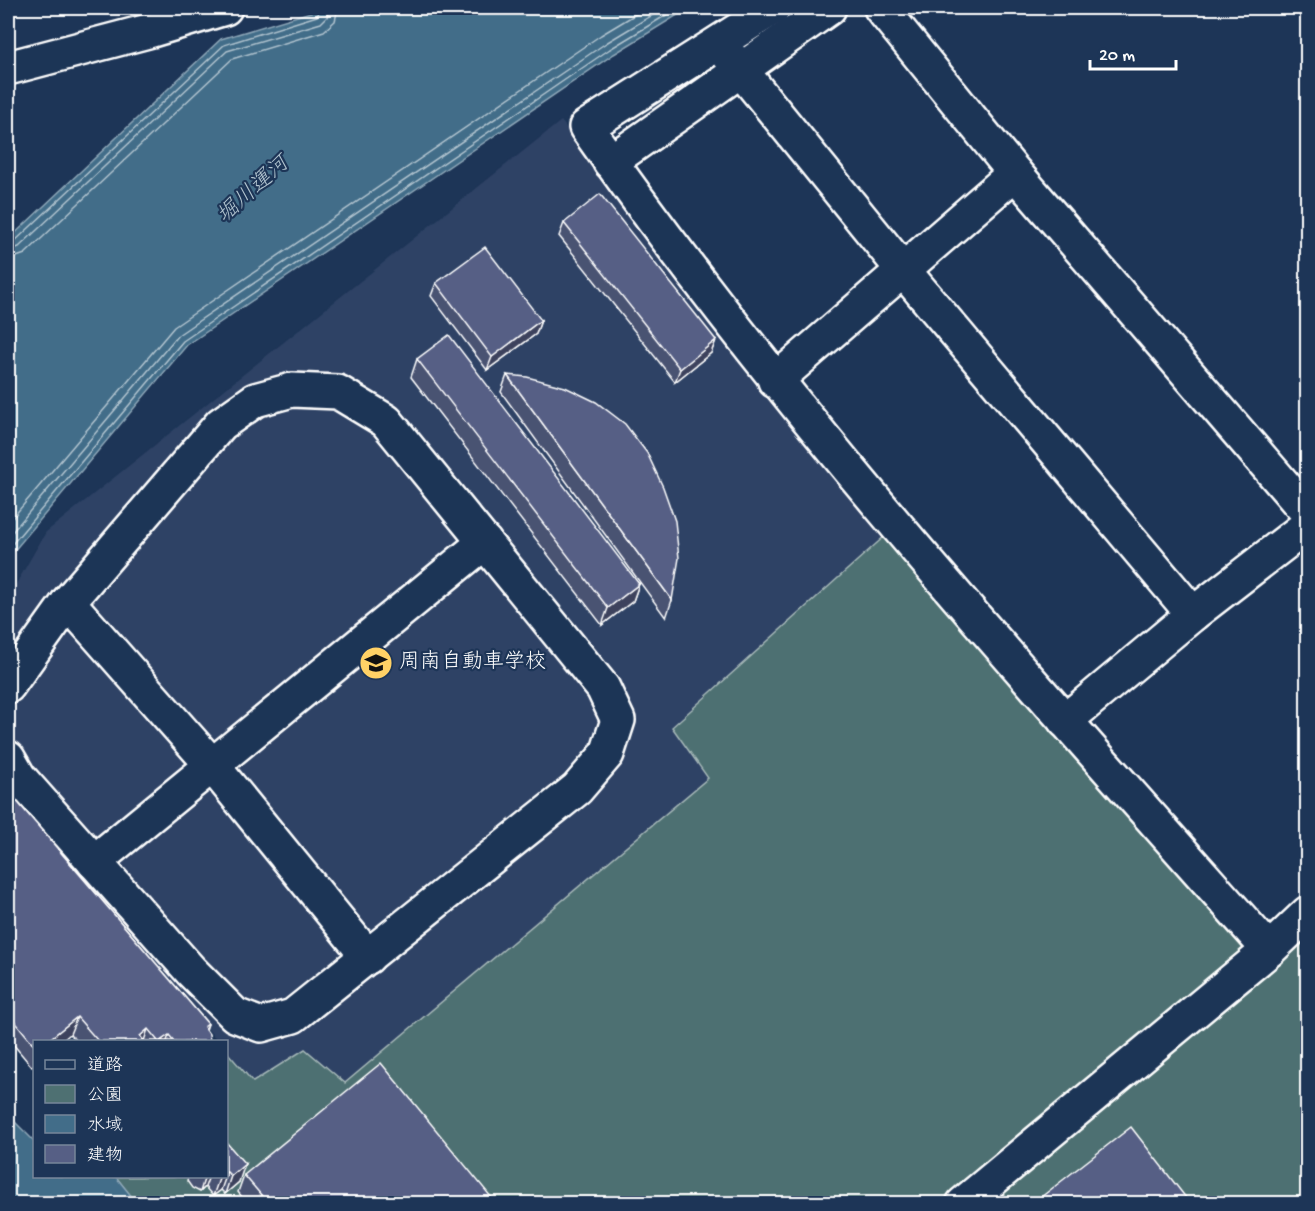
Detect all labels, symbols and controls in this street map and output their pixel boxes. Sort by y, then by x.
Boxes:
scale bar [1090,33,1176,71]
text: 20 m [1099,46,1135,67]
water label: 堀川運河 [212,149,298,230]
school or university icon: 周南自動車学校 [358,645,394,681]
place label: 周南自動車学校 [399,649,546,676]
legend [33,1040,228,1178]
text: 道路 [87,1055,123,1077]
text: 公園 [87,1086,123,1107]
text: 水域 [87,1115,123,1137]
text: 建物 [87,1145,123,1167]

